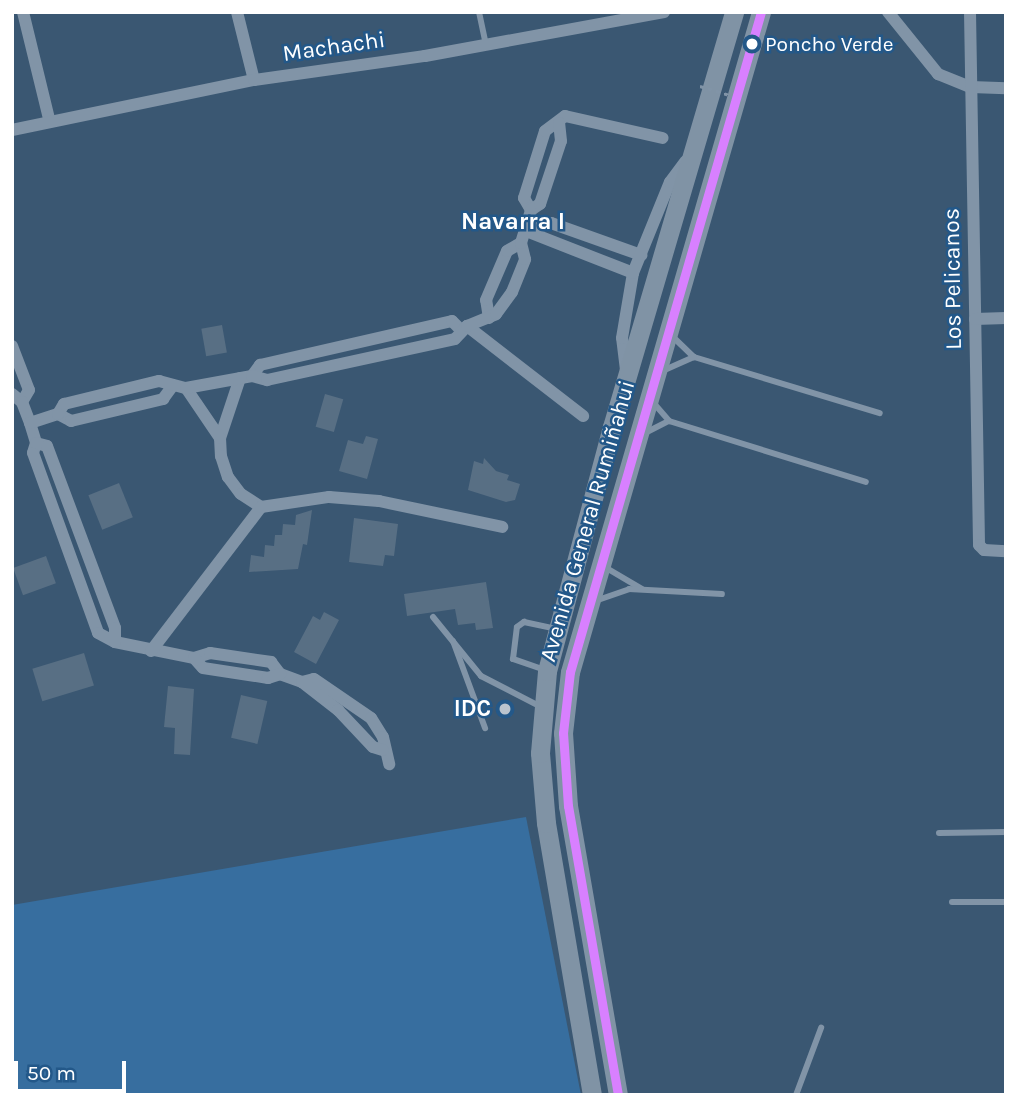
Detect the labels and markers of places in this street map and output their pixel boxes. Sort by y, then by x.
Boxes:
place label: Poncho Verde [765,31,893,57]
marker: Poncho Verde [745,37,759,51]
place label: IDC [454,695,491,723]
marker: IDC [497,701,513,717]

